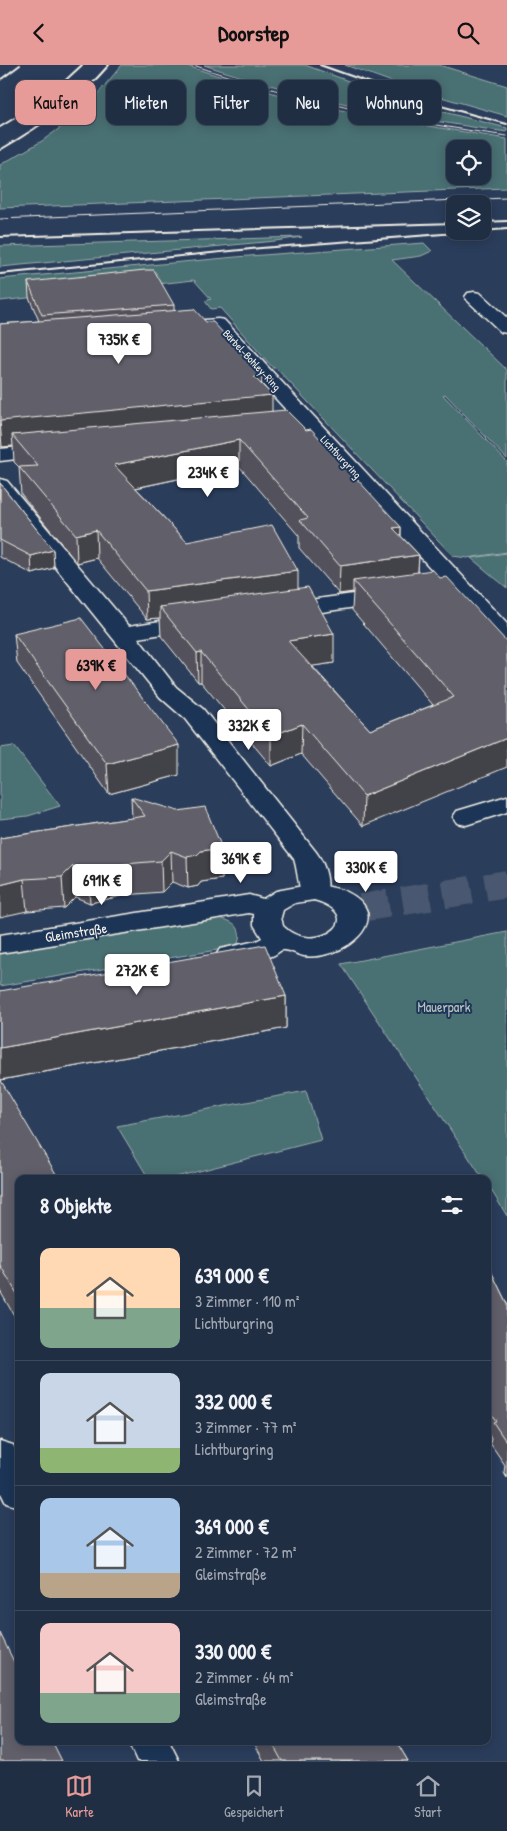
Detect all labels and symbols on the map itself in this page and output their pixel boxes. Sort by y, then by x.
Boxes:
pin: 735K € [78,323,160,365]
street label: Bärbel-Bohley-Ring [220,326,284,394]
street label: Lichtburgring [318,433,365,482]
pin: 234K € [167,455,249,498]
pin: 639K € [55,649,137,691]
pin: 332K € [208,709,290,751]
pin: 369K € [200,841,282,884]
pin: 330K € [325,851,407,893]
pin: 691K € [61,863,143,906]
street label: Gleimstraße [44,918,109,947]
pin: 272K € [96,953,178,996]
park label: Mauerpark [417,997,471,1017]

